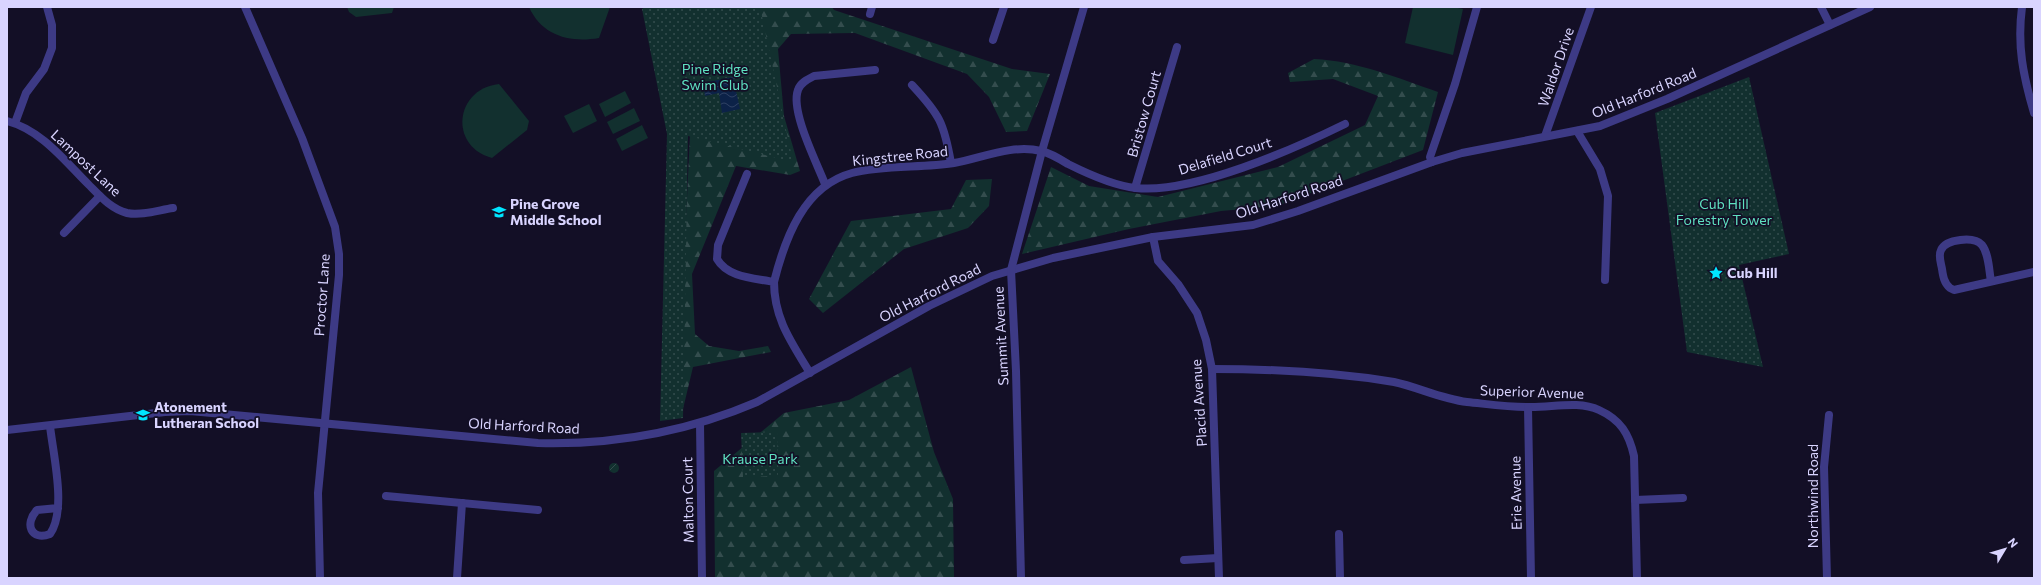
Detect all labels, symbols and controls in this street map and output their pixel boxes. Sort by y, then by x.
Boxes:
street label: Waldor Drive [1534,25,1577,109]
park label: Pine Ridge Swim Club [682,60,748,93]
street label: Old Harford Road [1589,64,1699,121]
street label: Bristow Court [1123,68,1164,159]
street label: Lampost Lane [48,126,125,199]
street label: Delafield Court [1176,133,1274,178]
street label: Kingstree Road [851,142,949,169]
street label: Old Harford Road [1233,171,1345,222]
place label: Pine Grove Middle School [510,195,601,228]
park label: Cub Hill Forestry Tower [1676,195,1773,228]
school or university icon: Pine Grove Middle School [491,204,507,220]
street label: Proctor Lane [310,253,333,337]
street label: Old Harford Road [876,260,983,325]
place label: Cub Hill [1727,264,1778,281]
place icon: Cub Hill [1708,265,1724,281]
street label: Summit Avenue [989,286,1012,386]
street label: Placid Avenue [1187,359,1210,447]
street label: Superior Avenue [1480,381,1584,402]
place label: Atonement Lutheran School [154,398,259,431]
school or university icon: Atonement Lutheran School [135,407,151,423]
street label: Old Harford Road [468,414,580,437]
street label: Northwind Road [1804,444,1821,548]
park label: Krause Park [722,450,798,467]
street label: Erie Avenue [1506,456,1525,530]
street label: Malton Court [678,457,697,543]
north arrow [1985,529,2025,569]
text: N [2006,535,2021,550]

